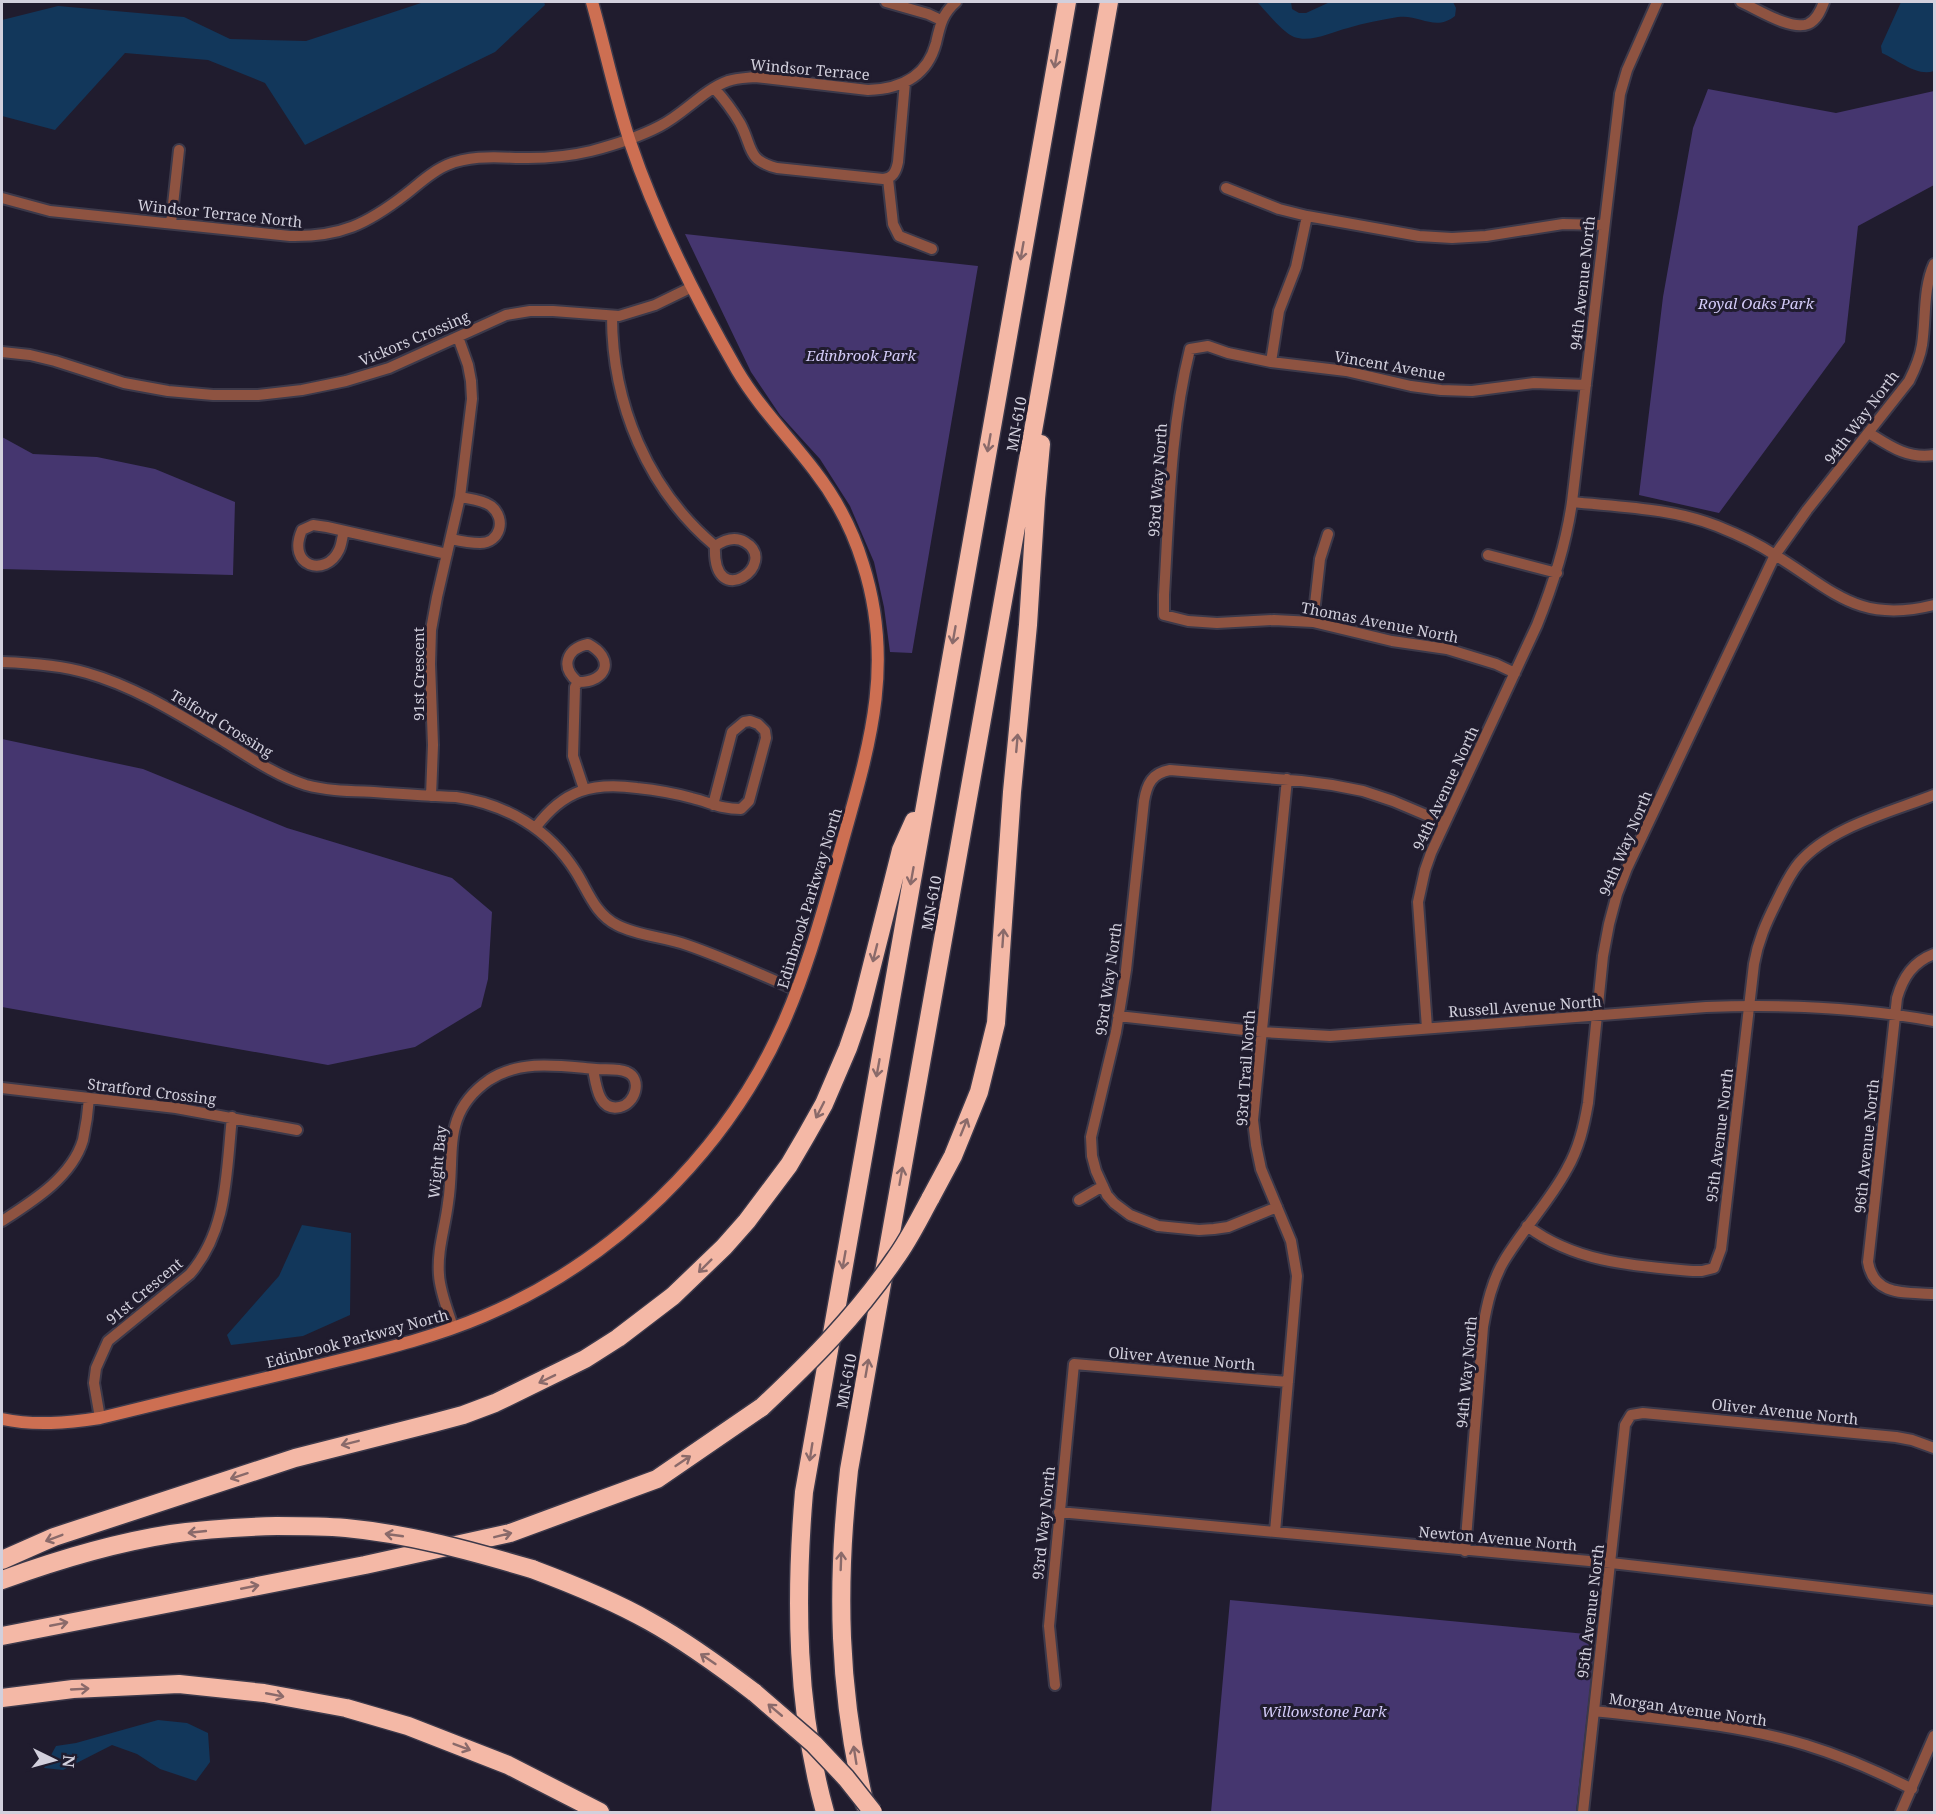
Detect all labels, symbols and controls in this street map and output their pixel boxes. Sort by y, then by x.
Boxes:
one-way arrow [1050,49,1061,68]
street label: Windsor Terrace [749,54,871,84]
street label: Windsor Terrace North [137,194,304,232]
street label: 94th Avenue North [1565,214,1599,351]
one-way arrow [1017,241,1028,260]
park label: Royal Oaks Park [1697,293,1815,313]
street label: Vickors Crossing [356,306,472,370]
park label: Edinbrook Park [805,345,916,365]
street label: Vincent Avenue [1333,345,1447,385]
street label: 94th Way North [1819,366,1903,468]
street label: MN-610 [1001,395,1031,453]
street label: 93rd Way North [1143,422,1171,538]
one-way arrow [983,433,994,453]
street label: Thomas Avenue North [1299,597,1461,647]
one-way arrow [948,625,959,644]
street label: 91st Crescent [408,627,428,721]
street label: Telford Crossing [167,684,277,762]
street label: 94th Avenue North [1407,722,1483,853]
one-way arrow [1012,734,1023,754]
street label: 94th Way North [1594,787,1656,899]
street label: Edinbrook Parkway North [772,805,846,991]
one-way arrow [906,865,917,885]
street label: MN-610 [916,874,946,932]
street label: 93rd Way North [1090,921,1126,1037]
one-way arrow [997,928,1008,948]
one-way arrow [869,943,881,962]
street label: Russell Avenue North [1448,991,1603,1021]
street label: 93rd Trail North [1231,1009,1259,1127]
one-way arrow [872,1057,883,1077]
street label: 95th Avenue North [1701,1066,1737,1203]
street label: Stratford Crossing [87,1073,217,1109]
street label: 96th Avenue North [1849,1077,1883,1214]
one-way arrow [814,1100,825,1118]
one-way arrow [959,1119,970,1137]
street label: Wight Bay [423,1124,451,1200]
one-way arrow [896,1167,907,1187]
one-way arrow [838,1250,849,1269]
street label: 91st Crescent [102,1253,186,1329]
one-way arrow [698,1258,712,1273]
street label: Edinbrook Parkway North [264,1304,451,1372]
street label: 94th Way North [1451,1315,1481,1429]
street label: Oliver Avenue North [1108,1342,1257,1374]
street label: MN-610 [831,1352,861,1410]
one-way arrow [861,1359,872,1378]
one-way arrow [539,1373,557,1385]
street label: Oliver Avenue North [1710,1393,1860,1429]
one-way arrow [341,1438,360,1450]
one-way arrow [805,1442,816,1461]
one-way arrow [674,1455,690,1467]
street label: 93rd Way North [1027,1465,1059,1581]
one-way arrow [230,1471,249,1482]
street label: Newton Avenue North [1418,1521,1579,1555]
one-way arrow [188,1526,208,1537]
one-way arrow [493,1528,512,1540]
one-way arrow [385,1529,404,1540]
one-way arrow [45,1533,64,1544]
street label: 95th Avenue North [1572,1542,1608,1679]
one-way arrow [835,1552,847,1572]
one-way arrow [240,1581,260,1592]
one-way arrow [49,1618,68,1629]
one-way arrow [701,1653,717,1665]
one-way arrow [70,1683,90,1694]
street label: Morgan Avenue North [1608,1688,1769,1730]
one-way arrow [264,1690,284,1701]
park label: Willowstone Park [1261,1701,1387,1721]
one-way arrow [768,1703,783,1717]
north arrow [24,1730,84,1790]
one-way arrow [452,1742,471,1753]
one-way arrow [849,1746,860,1766]
text: N [57,1754,80,1769]

